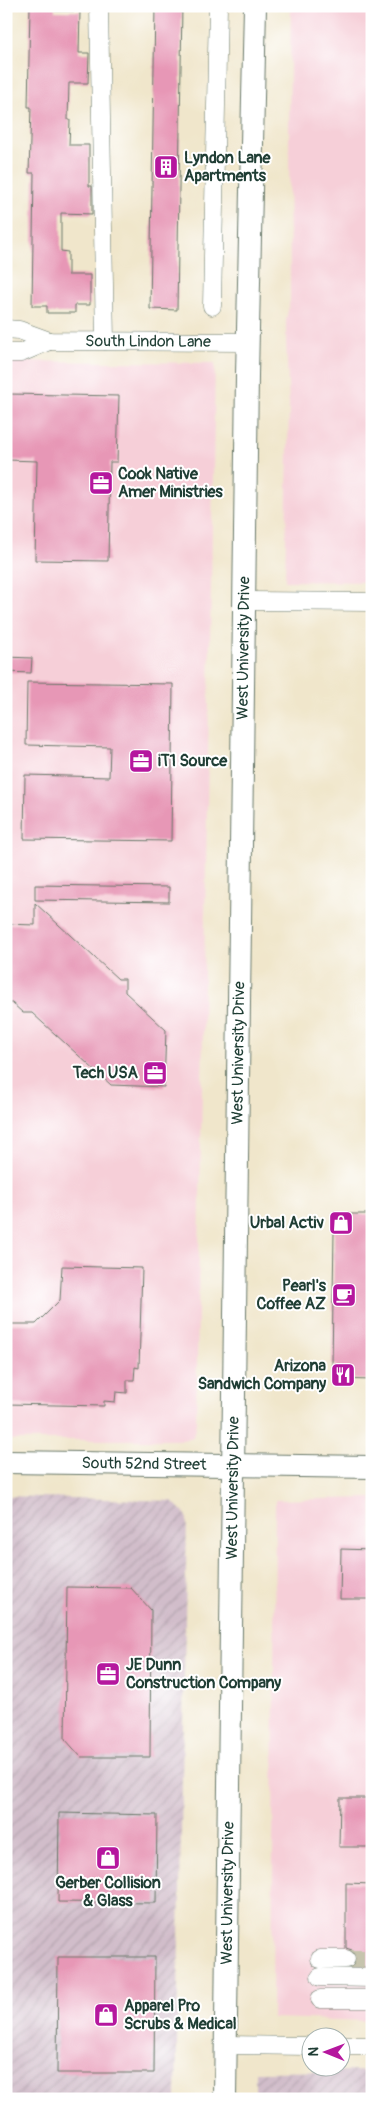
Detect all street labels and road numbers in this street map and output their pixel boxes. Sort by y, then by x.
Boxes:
street label: South Lindon Lane [85,331,211,352]
street label: West University Drive [233,576,254,720]
street label: West University Drive [227,981,249,1125]
street label: West University Drive [222,1416,244,1560]
street label: South 52nd Street [81,1453,207,1475]
street label: West University Drive [217,1821,239,1965]

